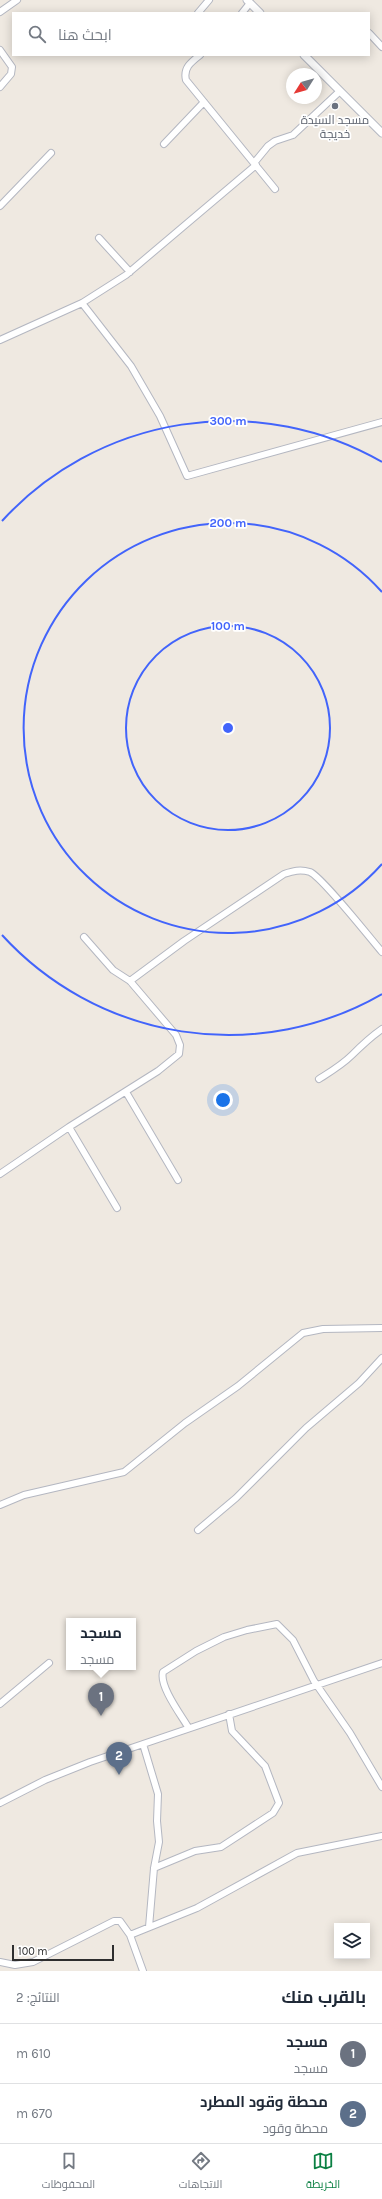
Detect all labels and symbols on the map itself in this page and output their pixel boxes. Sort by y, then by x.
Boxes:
north arrow [286,68,322,104]
marker: مسجد السيدة خديجة [330,101,340,111]
place label: مسجد السيدة خديجة [301,113,369,141]
text: 300 m [209,414,247,428]
text: 200 m [210,516,246,530]
text: 100 m [211,619,245,633]
centre of rings [221,721,235,735]
your location [213,1090,233,1110]
pin: 1 [88,1683,114,1716]
pin: 2 [106,1742,132,1775]
scale bar [12,1943,114,1962]

